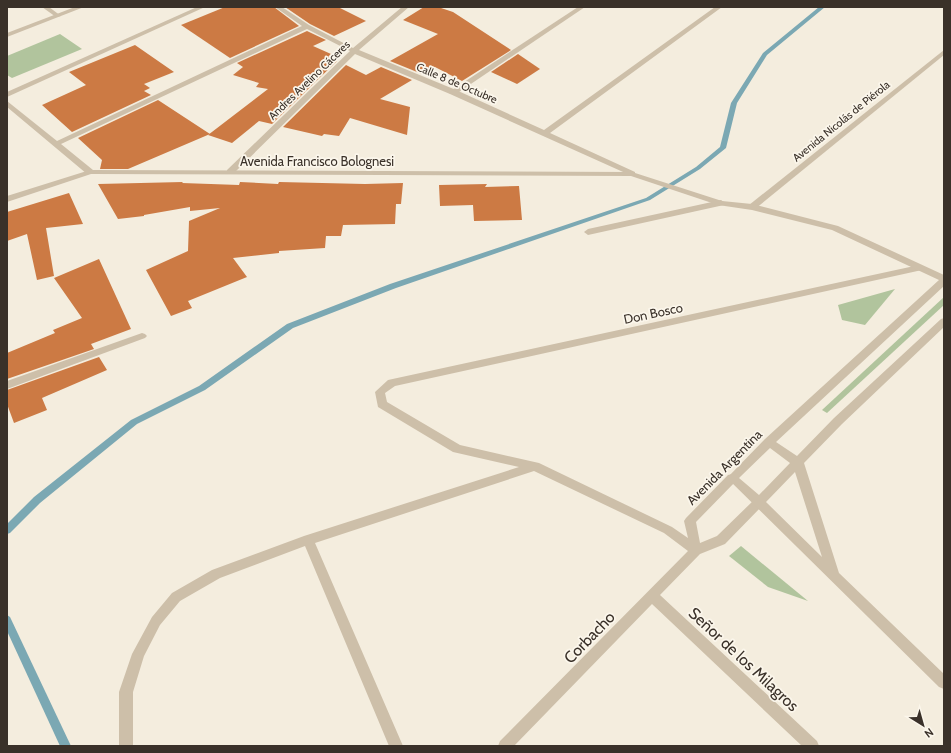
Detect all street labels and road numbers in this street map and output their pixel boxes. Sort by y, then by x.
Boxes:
street label: Andres Avelino Cáceres [265,37,353,123]
street label: Calle 8 de Octubre [414,60,500,107]
street label: Avenida Nicolás de Piérola [789,77,893,165]
street label: Avenida Francisco Bolognesi [240,153,394,169]
street label: Don Bosco [622,299,684,327]
street label: Avenida Argentina [683,426,765,508]
street label: Señor de los Milagros [685,604,803,715]
street label: Corbacho [560,607,619,667]

